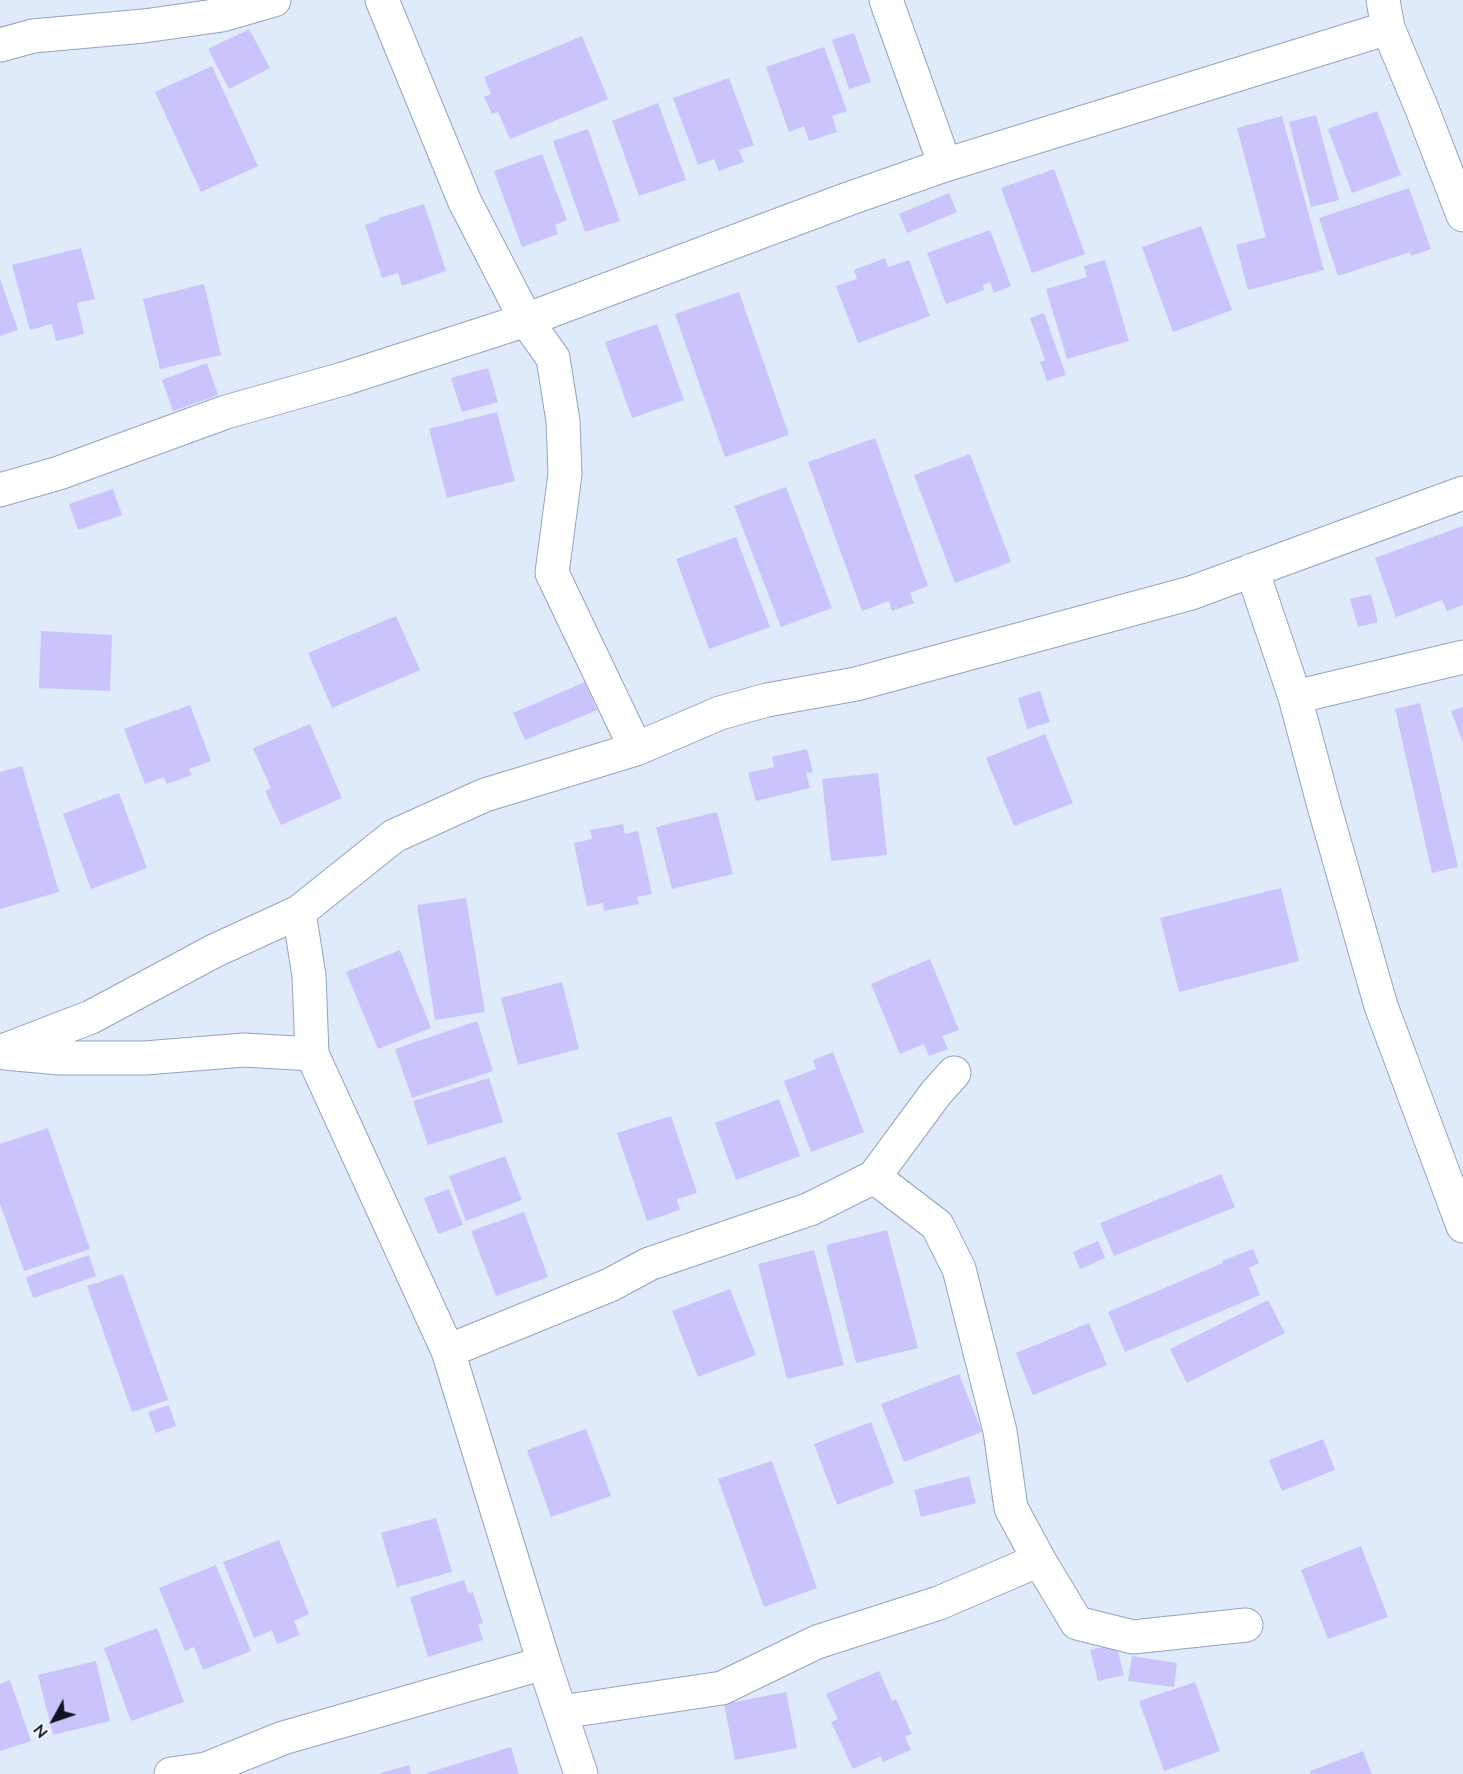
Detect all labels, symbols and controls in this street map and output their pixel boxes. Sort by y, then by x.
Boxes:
north arrow [24,1690,84,1750]
text: N [29,1721,52,1743]

